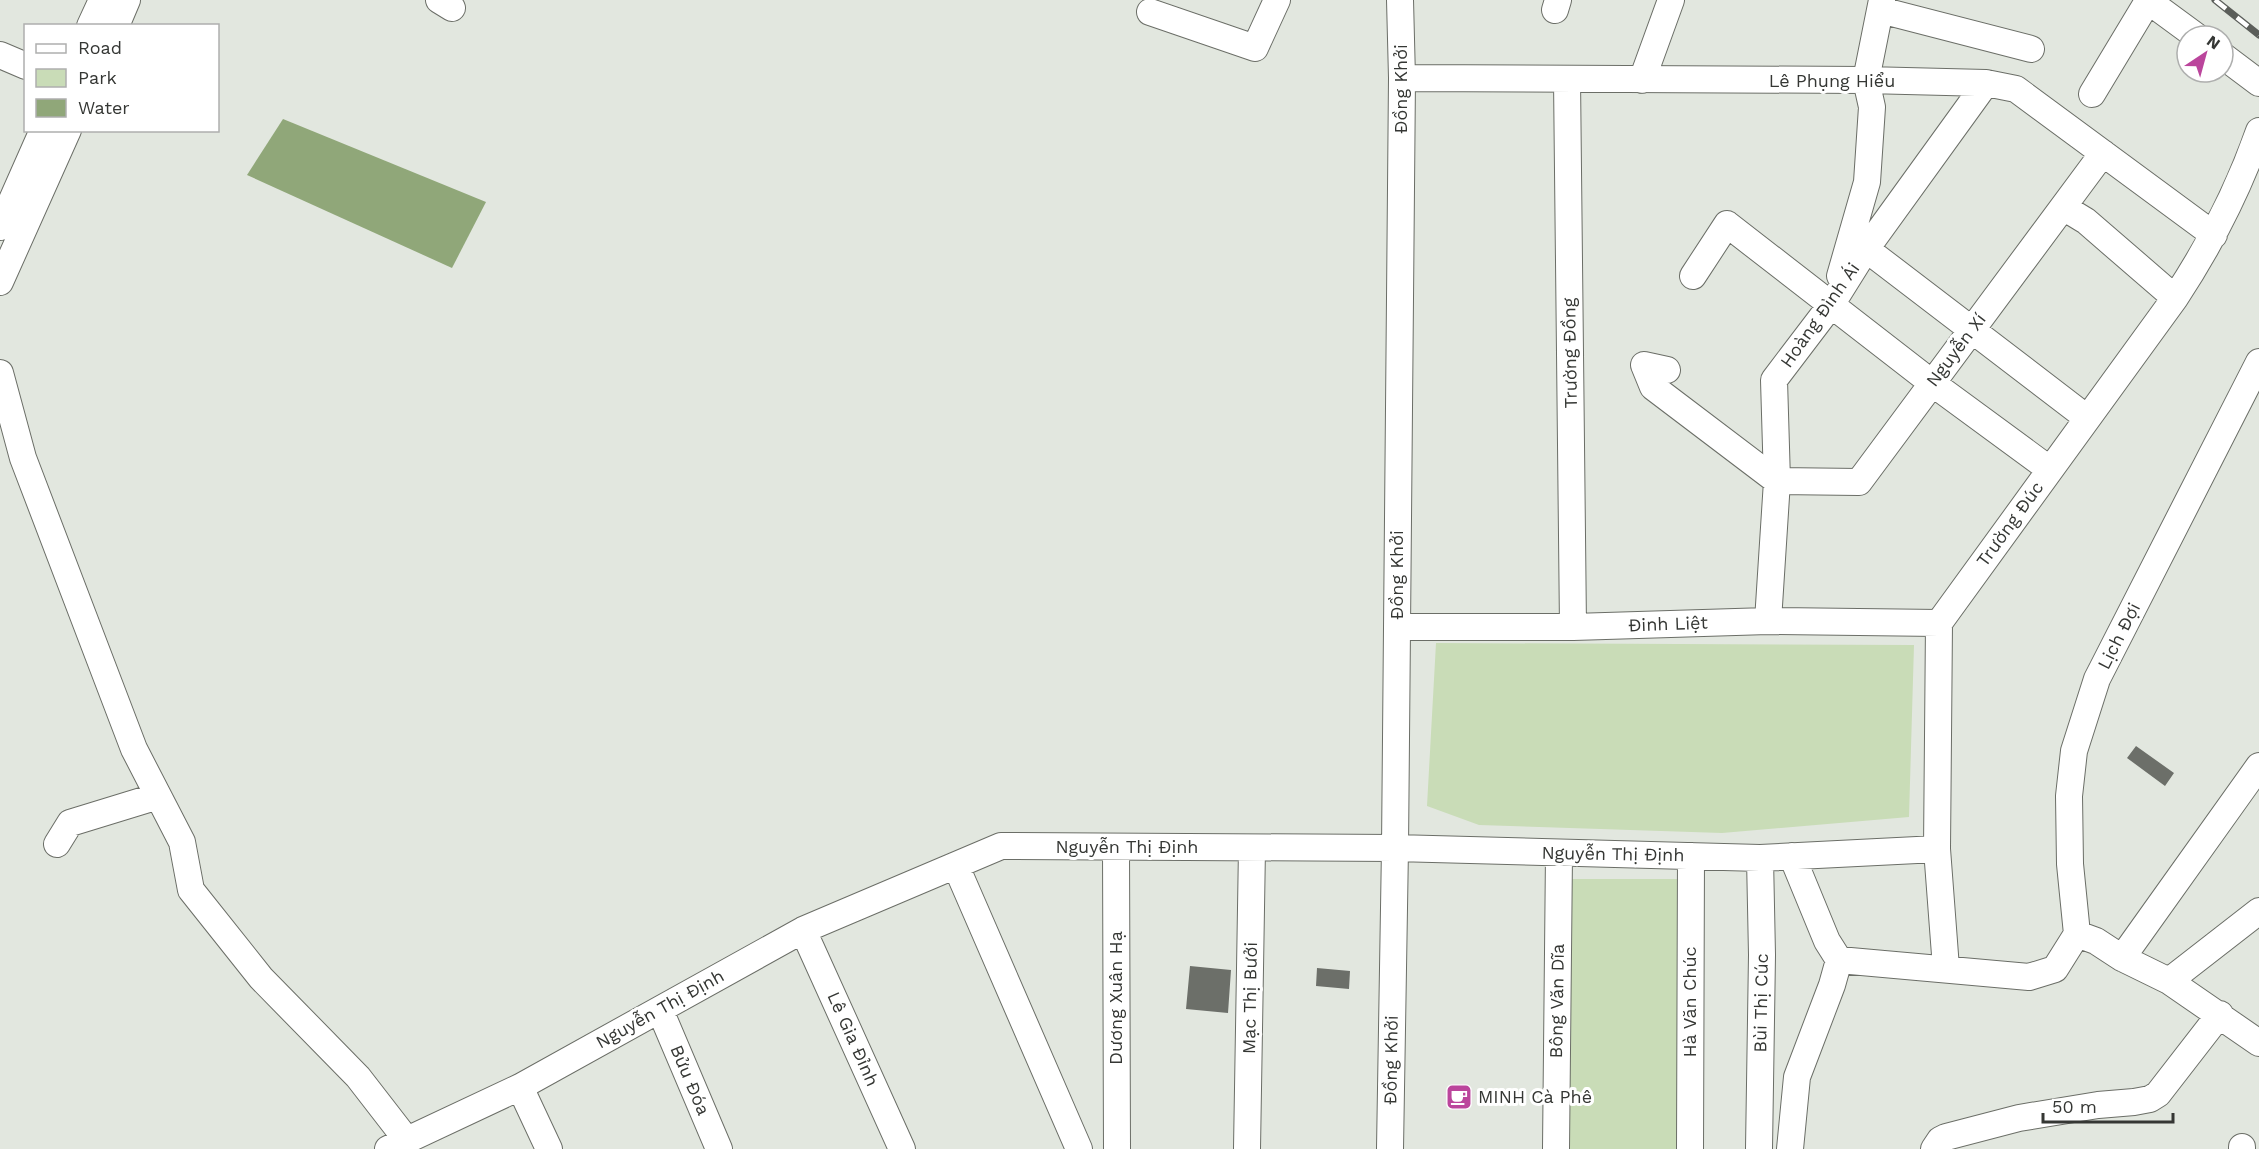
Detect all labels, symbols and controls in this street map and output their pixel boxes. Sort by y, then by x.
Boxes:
legend [24,24,219,132]
north arrow [2175,24,2235,84]
text: N [2203,31,2224,53]
text: Road [78,37,122,58]
street label: Đồng Khởi [1390,44,1411,134]
text: Park [78,67,117,88]
street label: Lê Phụng Hiểu [1769,70,1895,91]
text: Water [78,97,130,118]
street label: Hoàng Đình Ái [1776,258,1864,371]
street label: Trường Đồng [1558,297,1581,408]
street label: Nguyễn Xí [1921,309,1990,390]
street label: Trường Đúc [1972,477,2048,570]
street label: Đồng Khởi [1386,530,1407,620]
street label: Lịch Đợi [2093,599,2144,673]
street label: Đinh Liệt [1628,612,1709,635]
street label: Nguyễn Thị Định [1056,836,1199,857]
street label: Nguyễn Thị Định [1541,842,1685,865]
street label: Dương Xuân Hạ [1105,931,1126,1065]
street label: Mạc Thị Bưởi [1238,942,1261,1054]
street label: Bông Văn Dĩa [1545,943,1568,1059]
street label: Hà Văn Chúc [1679,946,1700,1058]
street label: Bùi Thị Cúc [1749,953,1772,1053]
street label: Nguyễn Thị Định [592,965,727,1052]
street label: Lê Gia Đỉnh [823,988,884,1089]
street label: Đồng Khởi [1379,1015,1402,1105]
street label: Bửu Đóa [666,1041,715,1118]
cafe icon: MINH Cà Phê [1444,1082,1474,1112]
place label: MINH Cà Phê [1478,1086,1592,1107]
scale bar [2043,1086,2174,1124]
text: 50 m [2052,1096,2097,1117]

